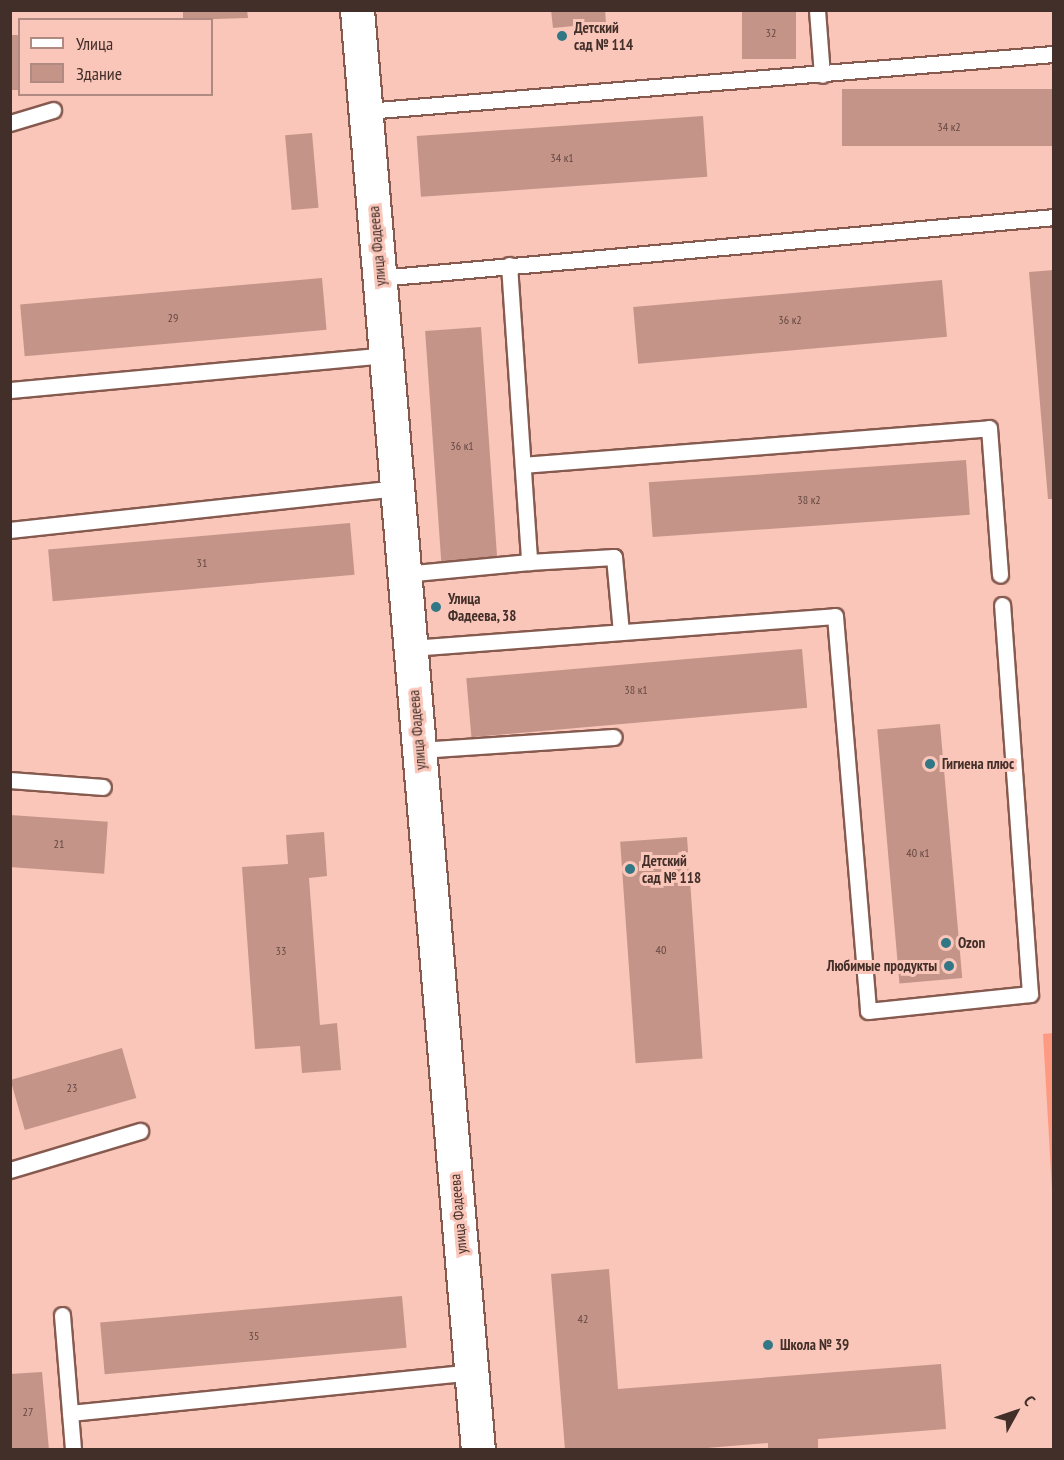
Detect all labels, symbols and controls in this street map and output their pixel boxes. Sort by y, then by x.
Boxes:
legend [18,18,213,96]
place label: Детский сад № 114 [574,18,633,53]
house number: 32 [766,26,776,40]
marker: Детский сад № 114 [555,29,569,43]
text: Улица [76,32,113,55]
text: Здание [76,62,122,85]
house number: 34 к2 [937,120,961,134]
house number: 34 к1 [550,151,574,165]
street label: улица Фадеева [365,205,389,287]
house number: 29 [168,311,178,325]
house number: 36 к2 [778,313,802,327]
house number: 36 к1 [450,439,474,453]
house number: 38 к2 [797,493,821,507]
house number: 31 [197,556,207,570]
place label: Улица Фадеева, 38 [448,589,517,624]
marker: Улица Фадеева, 38 [429,600,443,614]
house number: 38 к1 [624,683,648,697]
street label: улица Фадеева [405,689,429,771]
place label: Гигиена плюс [942,755,1014,773]
marker: Гигиена плюс [923,757,937,771]
house number: 21 [54,837,64,851]
house number: 40 к1 [906,846,930,860]
place label: Детский сад № 118 [642,851,701,886]
marker: Детский сад № 118 [623,862,637,876]
place label: Ozon [958,934,985,952]
marker: Ozon [939,936,953,950]
house number: 40 [656,943,666,957]
house number: 33 [276,944,286,958]
place label: Любимые продукты [827,957,937,975]
marker: Любимые продукты [942,959,956,973]
house number: 23 [67,1081,77,1095]
street label: улица Фадеева [446,1173,470,1255]
house number: 42 [578,1312,588,1326]
house number: 35 [249,1329,259,1343]
place label: Школа № 39 [780,1336,849,1354]
marker: Школа № 39 [761,1338,775,1352]
north arrow [986,1382,1046,1442]
text: С [1020,1391,1040,1410]
house number: 27 [23,1405,33,1419]

